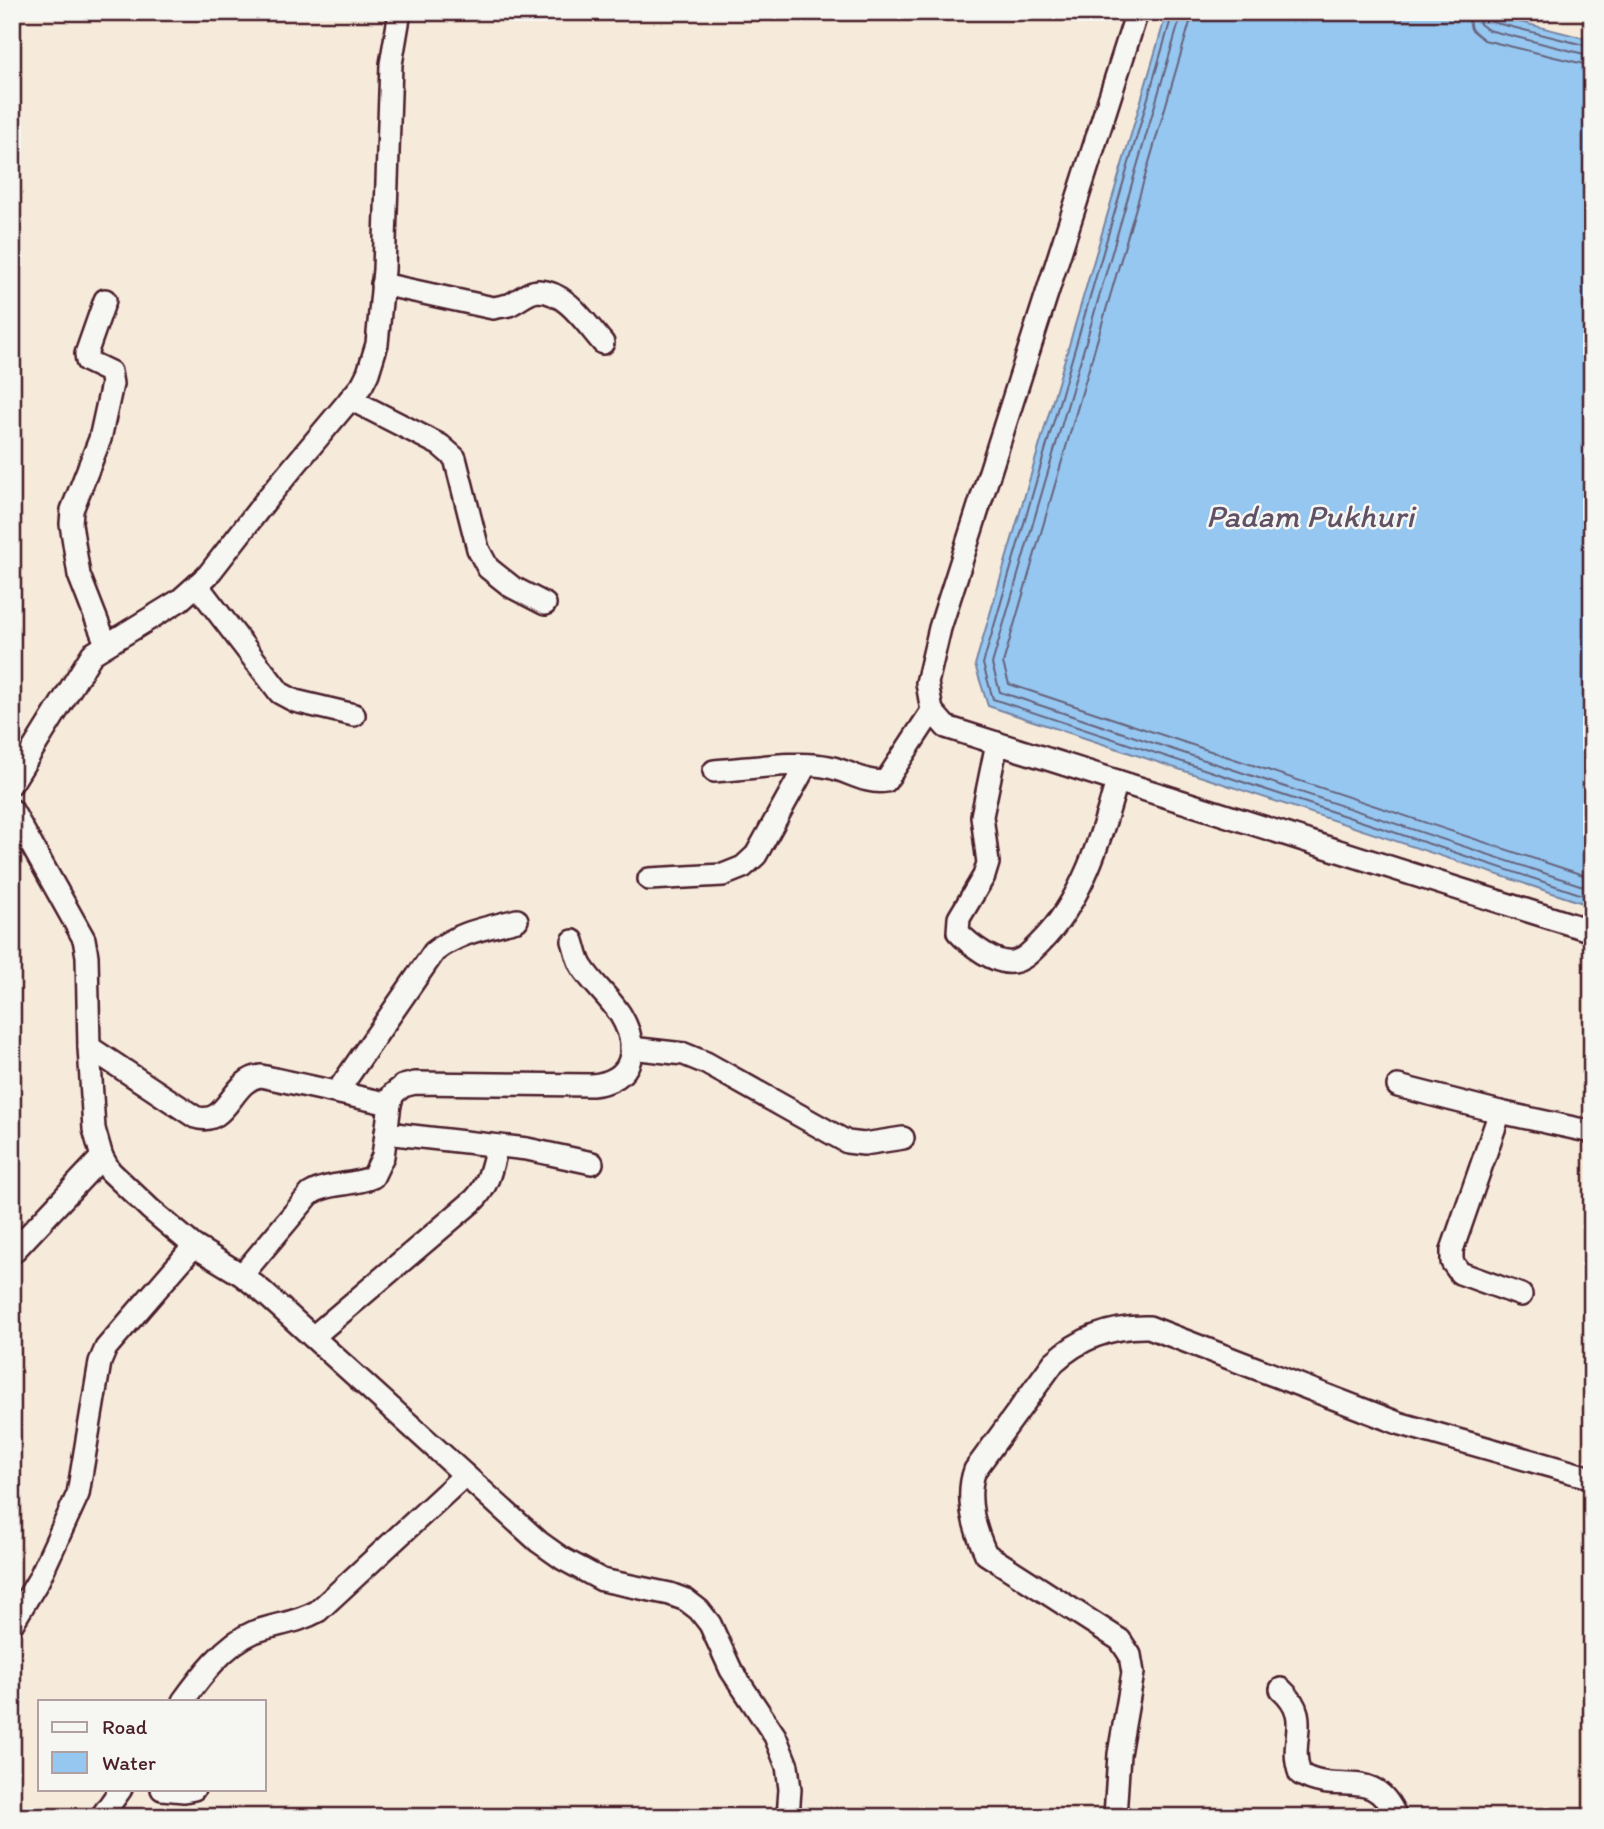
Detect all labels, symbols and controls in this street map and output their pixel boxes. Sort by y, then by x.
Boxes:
water label: Padam Pukhuri [1206,497,1417,535]
legend [38,1700,266,1790]
text: Road [102,1714,148,1739]
text: Water [102,1750,156,1775]

